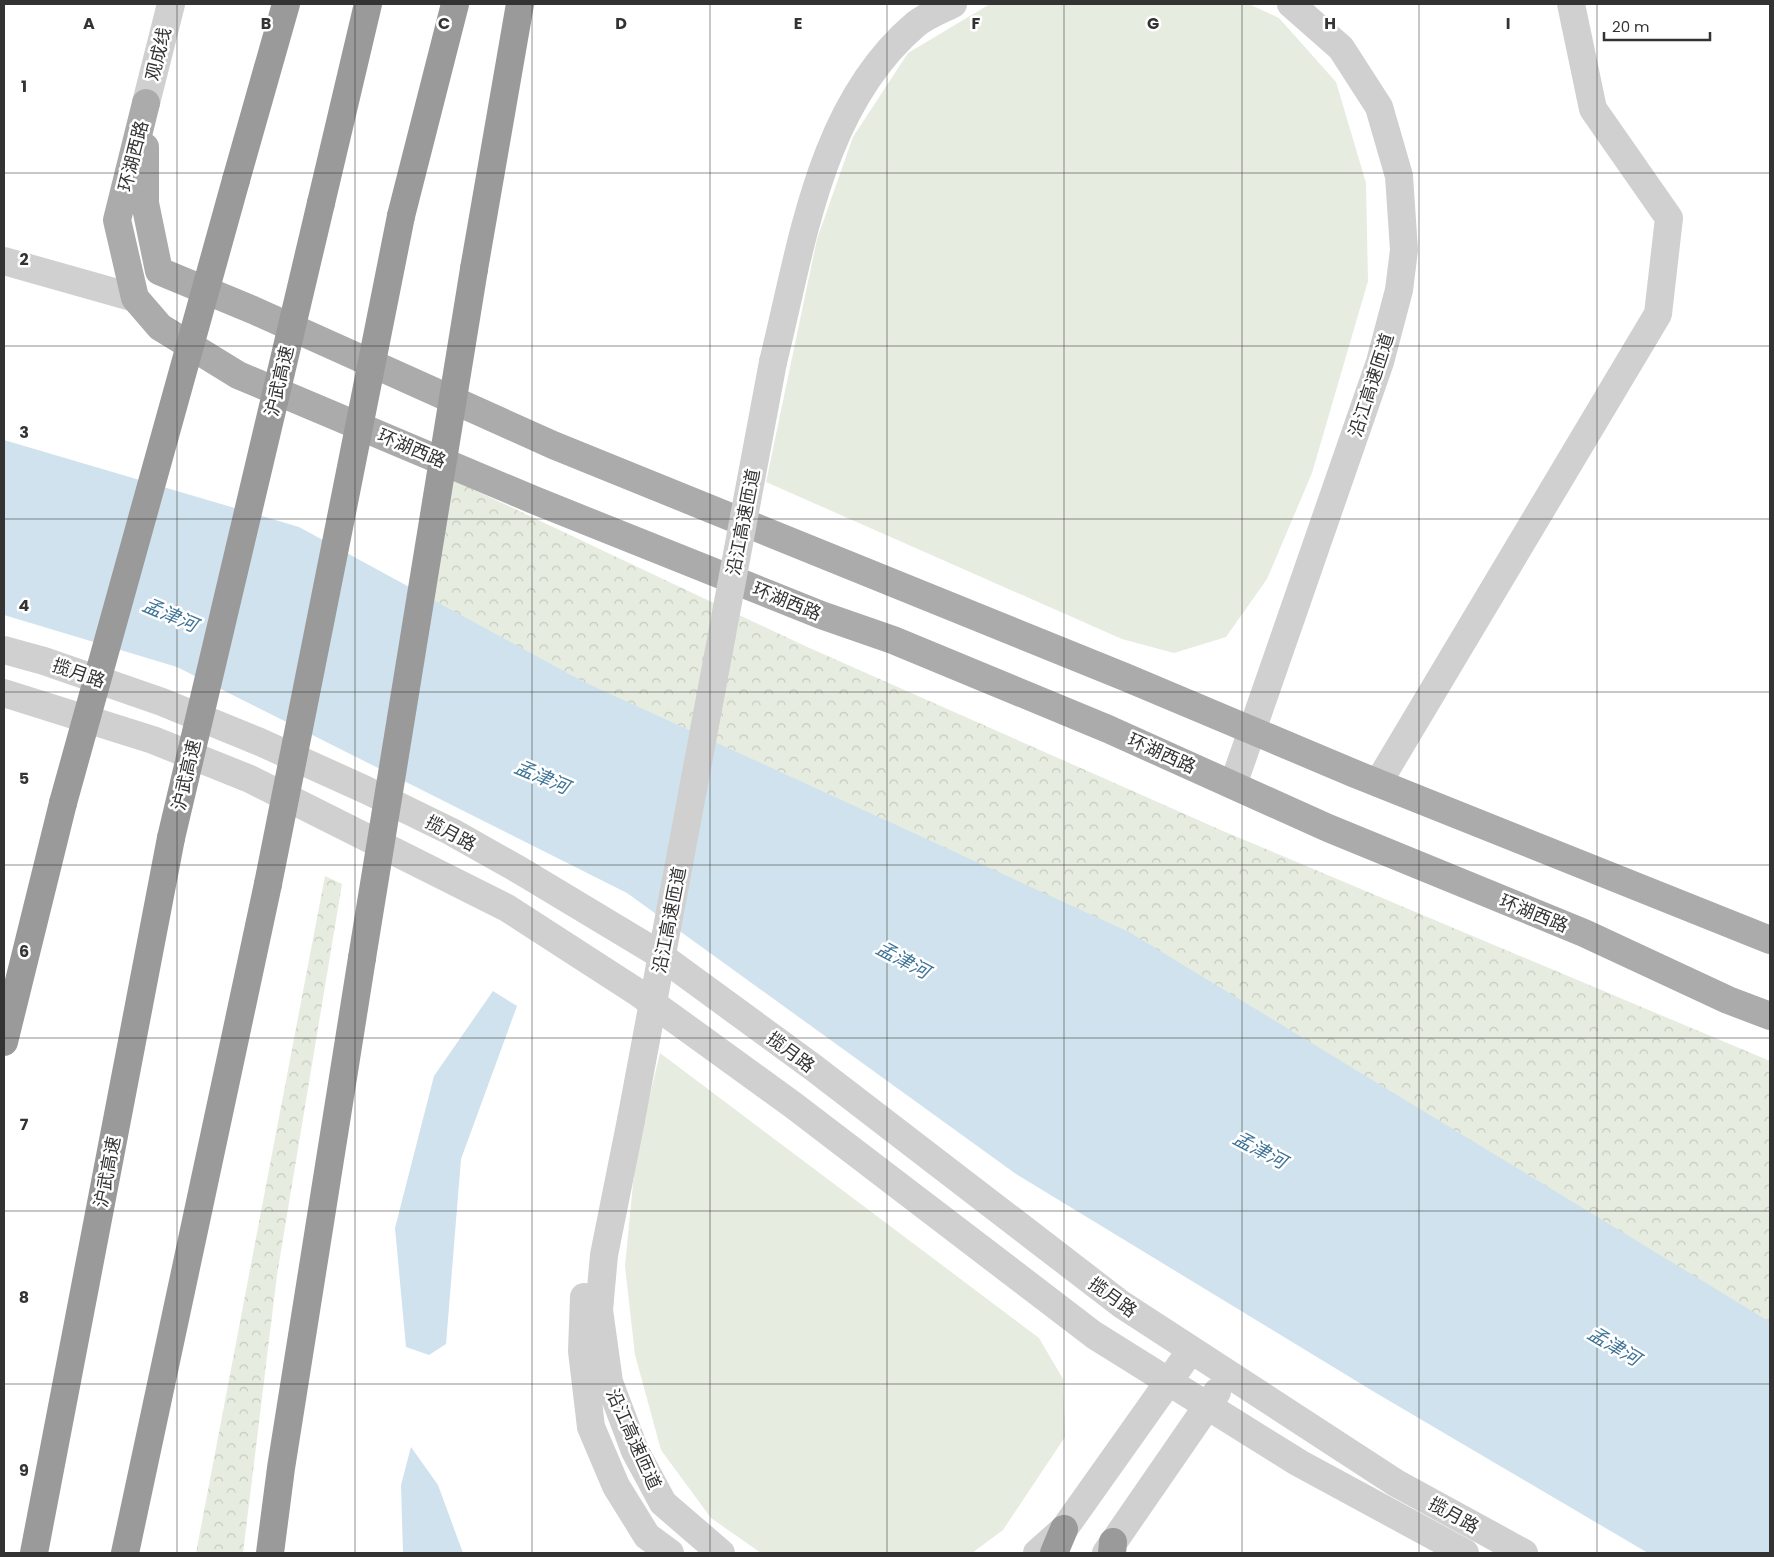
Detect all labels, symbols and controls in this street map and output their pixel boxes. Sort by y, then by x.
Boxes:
scale bar [1604,10,1710,42]
text: A [83,12,95,35]
text: B [261,12,271,35]
text: C [438,12,450,35]
text: D [615,12,627,35]
text: E [794,12,802,35]
text: F [972,12,981,35]
text: G [1147,12,1159,35]
text: H [1324,12,1336,35]
text: I [1506,12,1510,35]
text: 20 m [1612,16,1650,37]
street label: 观成线 [139,25,177,83]
text: 1 [21,75,27,98]
street label: 环湖西路 [112,118,154,194]
text: 2 [19,248,29,271]
street label: 沿江高速匝道 [1342,330,1400,440]
street label: 沪武高速 [259,343,299,419]
text: 3 [19,421,29,444]
street label: 环湖西路 [374,422,450,474]
street label: 沿江高速匝道 [720,467,766,577]
street label: 环湖西路 [749,576,825,626]
water label: 孟津河 [138,591,205,640]
text: 4 [19,594,30,617]
street label: 揽月路 [49,652,109,694]
street label: 环湖西路 [1124,727,1200,779]
street label: 沪武高速 [166,737,206,813]
water label: 孟津河 [510,753,577,802]
text: 5 [19,767,29,790]
street label: 揽月路 [421,809,481,857]
street label: 沿江高速匝道 [646,865,692,975]
street label: 环湖西路 [1496,888,1572,938]
water label: 孟津河 [871,935,938,987]
text: 6 [19,940,29,963]
street label: 揽月路 [762,1026,820,1078]
text: 7 [20,1113,29,1136]
water label: 孟津河 [1228,1125,1295,1177]
street label: 沪武高速 [88,1134,126,1210]
street label: 揽月路 [1084,1271,1142,1323]
text: 8 [19,1286,29,1309]
water label: 孟津河 [1583,1320,1649,1374]
street label: 沿江高速匝道 [601,1385,667,1493]
text: 9 [19,1459,29,1482]
street label: 揽月路 [1424,1491,1484,1539]

